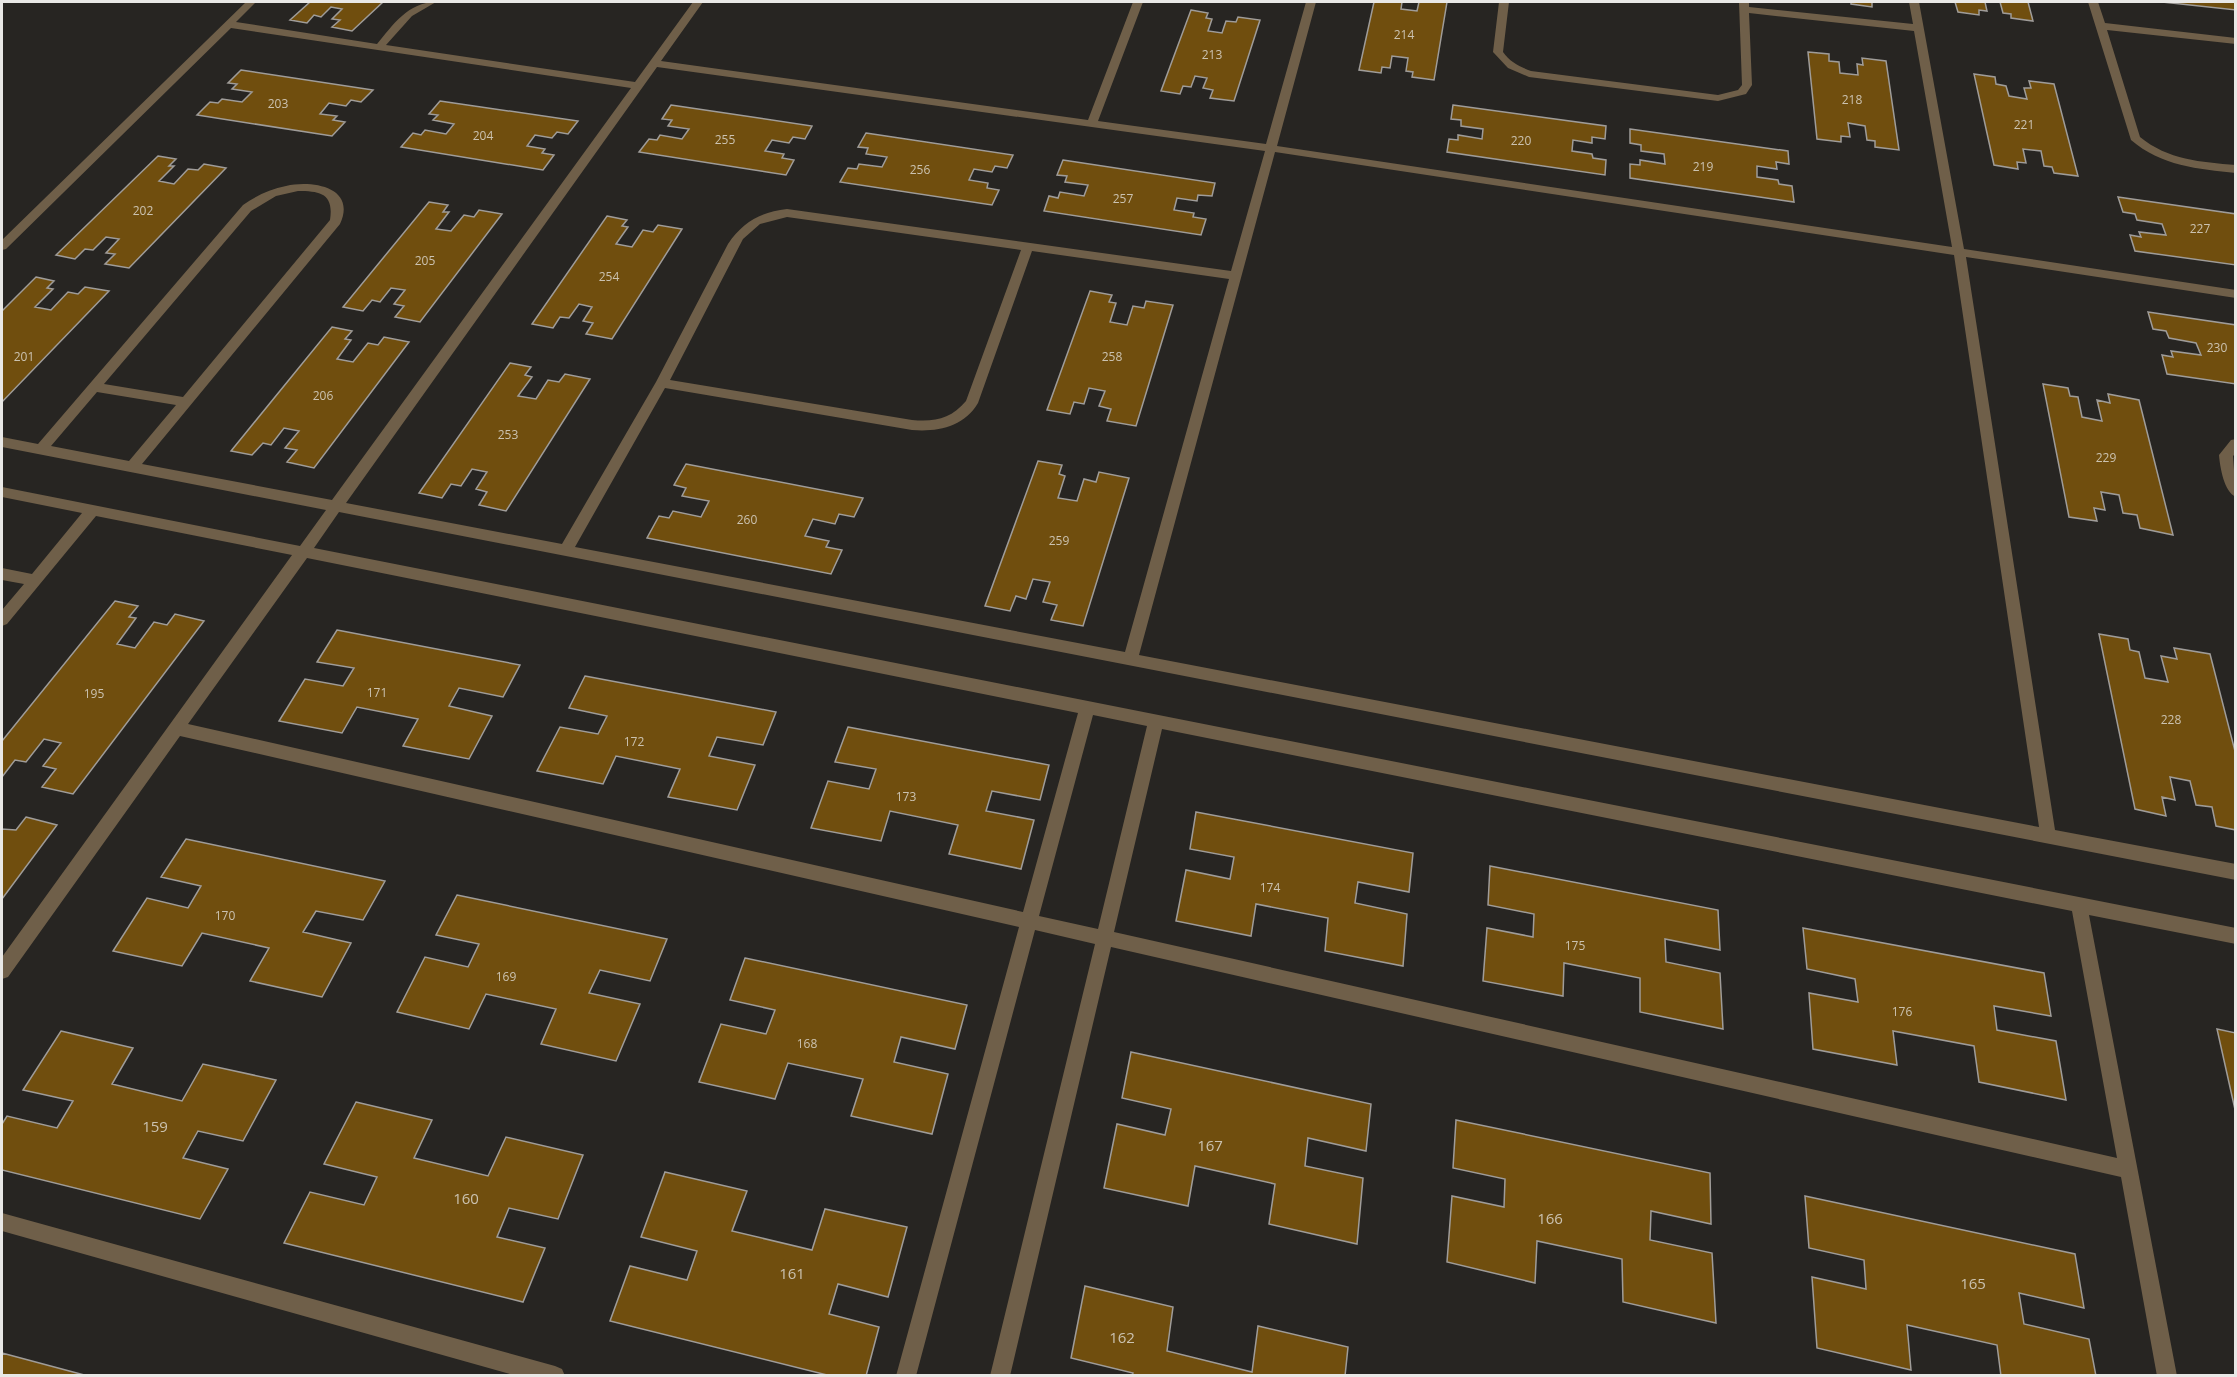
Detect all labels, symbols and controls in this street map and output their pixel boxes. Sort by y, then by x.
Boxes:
house number: 214 [1394,26,1414,43]
house number: 213 [1202,46,1222,63]
house number: 218 [1842,91,1862,108]
house number: 203 [268,95,288,112]
house number: 221 [2014,116,2034,133]
house number: 204 [473,127,493,144]
house number: 255 [715,131,735,148]
house number: 220 [1511,132,1531,149]
house number: 219 [1693,158,1713,175]
house number: 256 [910,161,930,178]
house number: 257 [1113,190,1133,207]
house number: 202 [133,202,153,219]
house number: 227 [2190,220,2210,237]
house number: 205 [415,252,435,269]
house number: 254 [599,268,619,285]
house number: 230 [2207,339,2227,356]
house number: 201 [14,348,34,365]
house number: 258 [1102,348,1122,365]
house number: 206 [313,387,333,404]
house number: 253 [498,426,518,443]
house number: 229 [2096,449,2116,466]
house number: 260 [737,511,757,528]
house number: 259 [1049,532,1069,549]
house number: 171 [367,684,387,701]
house number: 195 [84,685,104,702]
house number: 228 [2161,711,2181,728]
house number: 172 [624,733,644,750]
house number: 173 [896,788,916,805]
house number: 174 [1260,879,1280,896]
house number: 170 [215,907,235,924]
house number: 175 [1565,937,1585,954]
house number: 169 [496,968,516,985]
house number: 176 [1892,1003,1912,1020]
house number: 168 [797,1035,817,1052]
house number: 159 [142,1116,168,1136]
house number: 167 [1197,1135,1223,1155]
house number: 160 [453,1188,479,1208]
house number: 166 [1537,1208,1563,1228]
house number: 161 [779,1263,805,1283]
house number: 165 [1960,1273,1986,1293]
house number: 162 [1109,1327,1135,1347]

